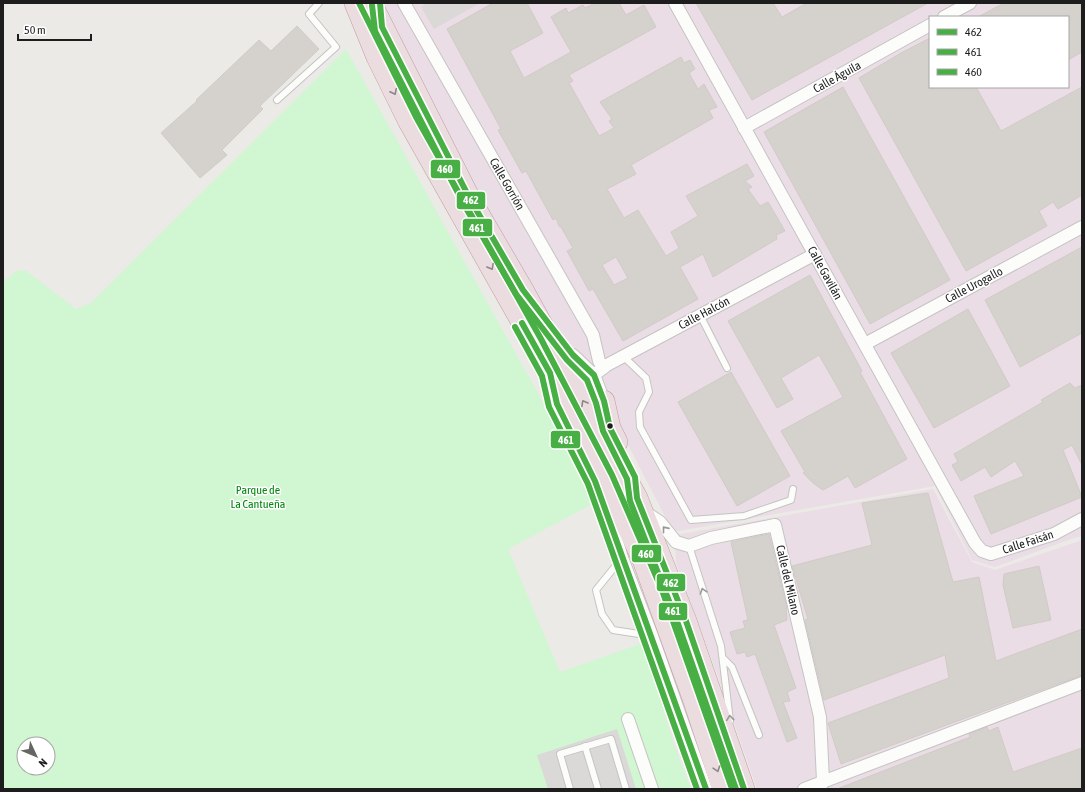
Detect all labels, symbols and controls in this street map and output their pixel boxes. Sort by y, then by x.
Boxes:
scale bar [18,16,91,42]
legend [929,16,1069,88]
text: 50 m [24,23,46,37]
text: 462 [965,25,982,39]
text: 461 [965,45,982,59]
street label: Calle Águila [811,58,863,96]
text: 460 [965,65,982,79]
one-way arrow [390,88,397,95]
street label: Calle Gorrión [487,156,527,212]
line badge: 460 [430,159,461,179]
text: 460 [436,163,453,175]
line badge: 462 [456,191,486,210]
text: 462 [462,194,479,206]
line badge: 461 [462,218,493,237]
text: 461 [468,222,485,234]
street label: Calle Gavilán [805,244,845,302]
one-way arrow [487,263,494,270]
street label: Calle Urogallo [943,264,1005,306]
street label: Calle Halcón [676,294,732,332]
one-way arrow [581,400,589,407]
unlabelled marker [605,421,615,431]
line badge: 461 [550,430,581,449]
text: 461 [557,434,574,446]
park label: Parque de La Cantueña [231,483,285,511]
one-way arrow [663,526,670,533]
street label: Calle Faisán [1001,527,1055,557]
line badge: 460 [631,544,662,563]
street label: Calle del Milano [773,544,803,617]
text: 460 [637,548,654,560]
line badge: 462 [656,573,686,592]
text: 462 [662,577,679,589]
one-way arrow [699,588,708,595]
line badge: 461 [658,602,688,621]
text: 461 [664,605,681,617]
one-way arrow [725,715,734,721]
north arrow [16,736,56,776]
text: N [37,756,50,769]
one-way arrow [712,766,721,773]

